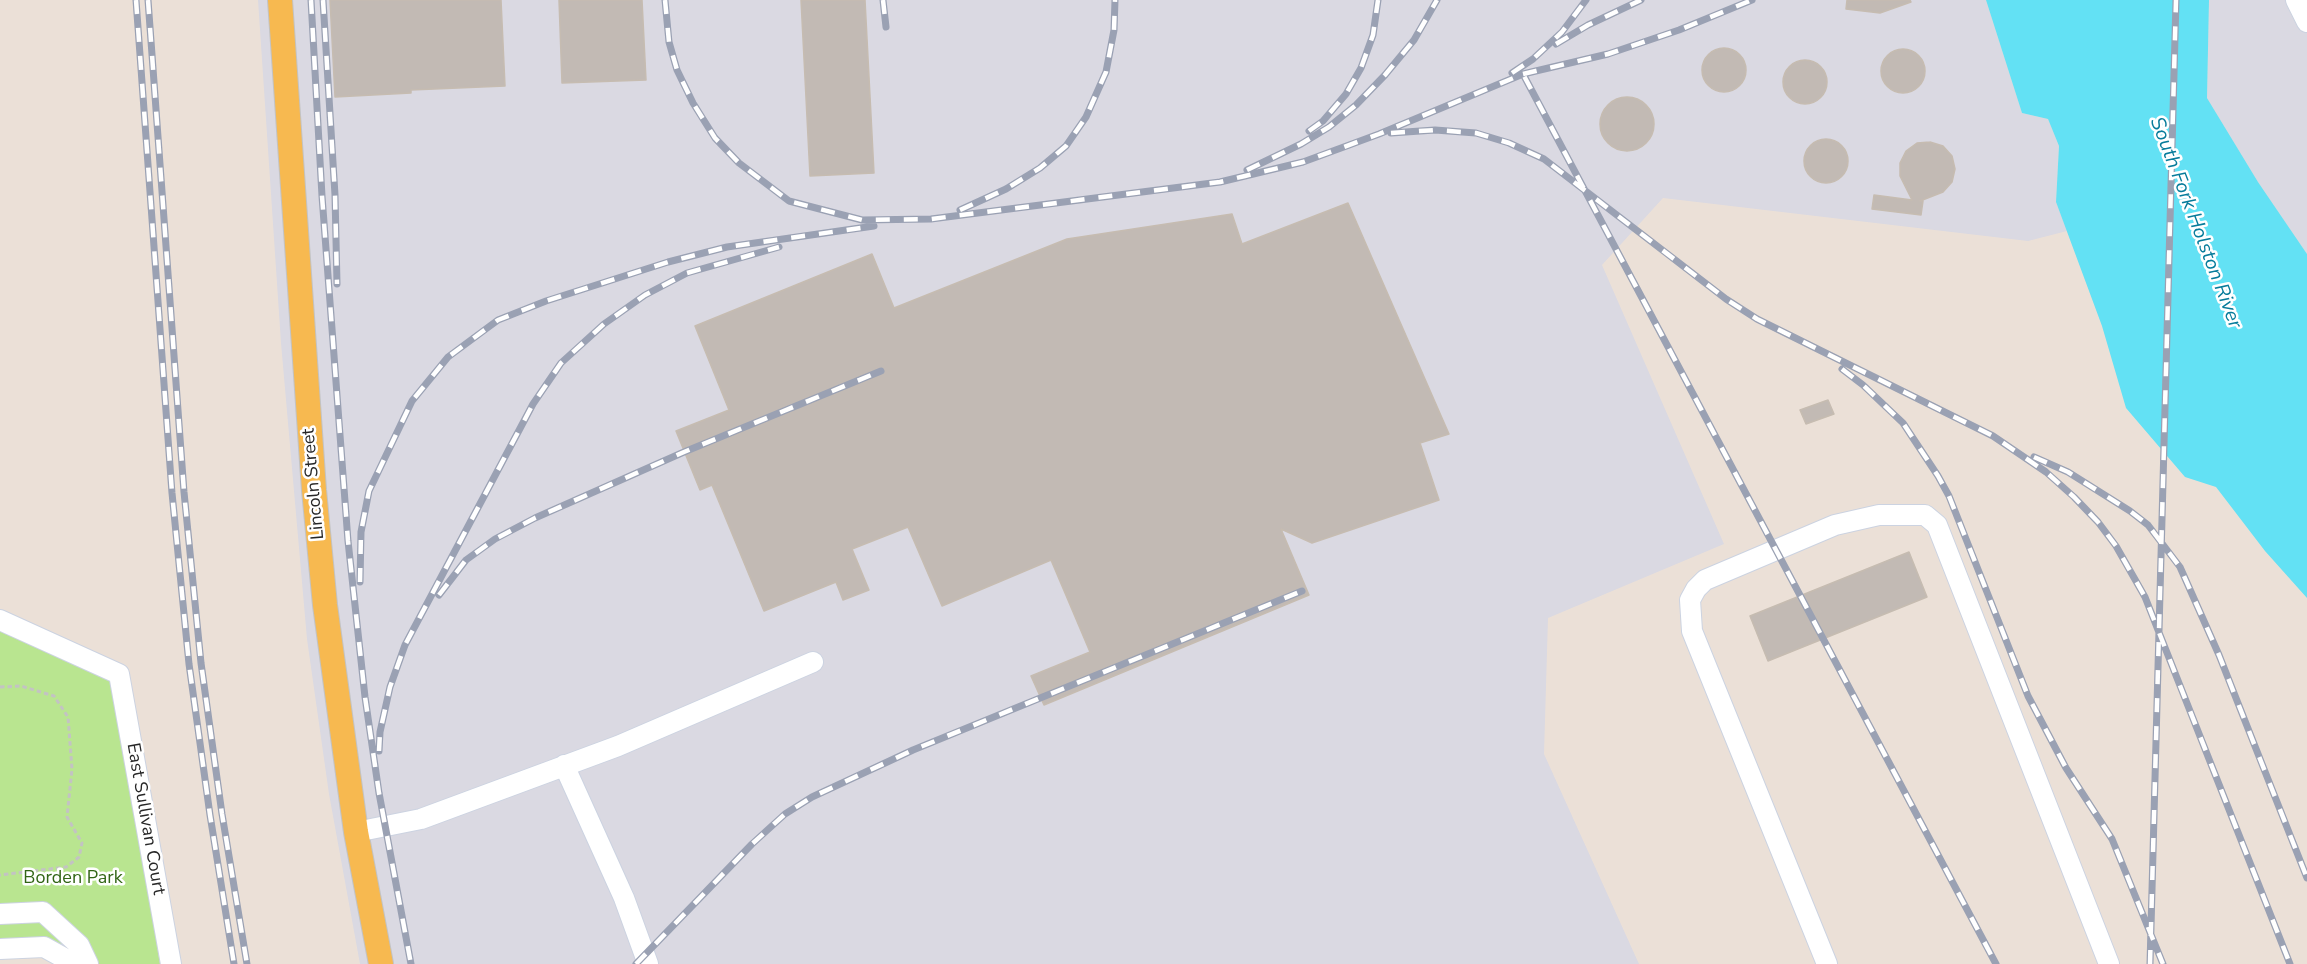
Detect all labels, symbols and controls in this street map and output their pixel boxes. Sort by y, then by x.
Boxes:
water label: South Fork Holston River [2144,114,2246,332]
street label: Lincoln Street [298,427,330,541]
street label: East Sullivan Court [121,741,169,897]
park label: Borden Park [23,868,123,890]

